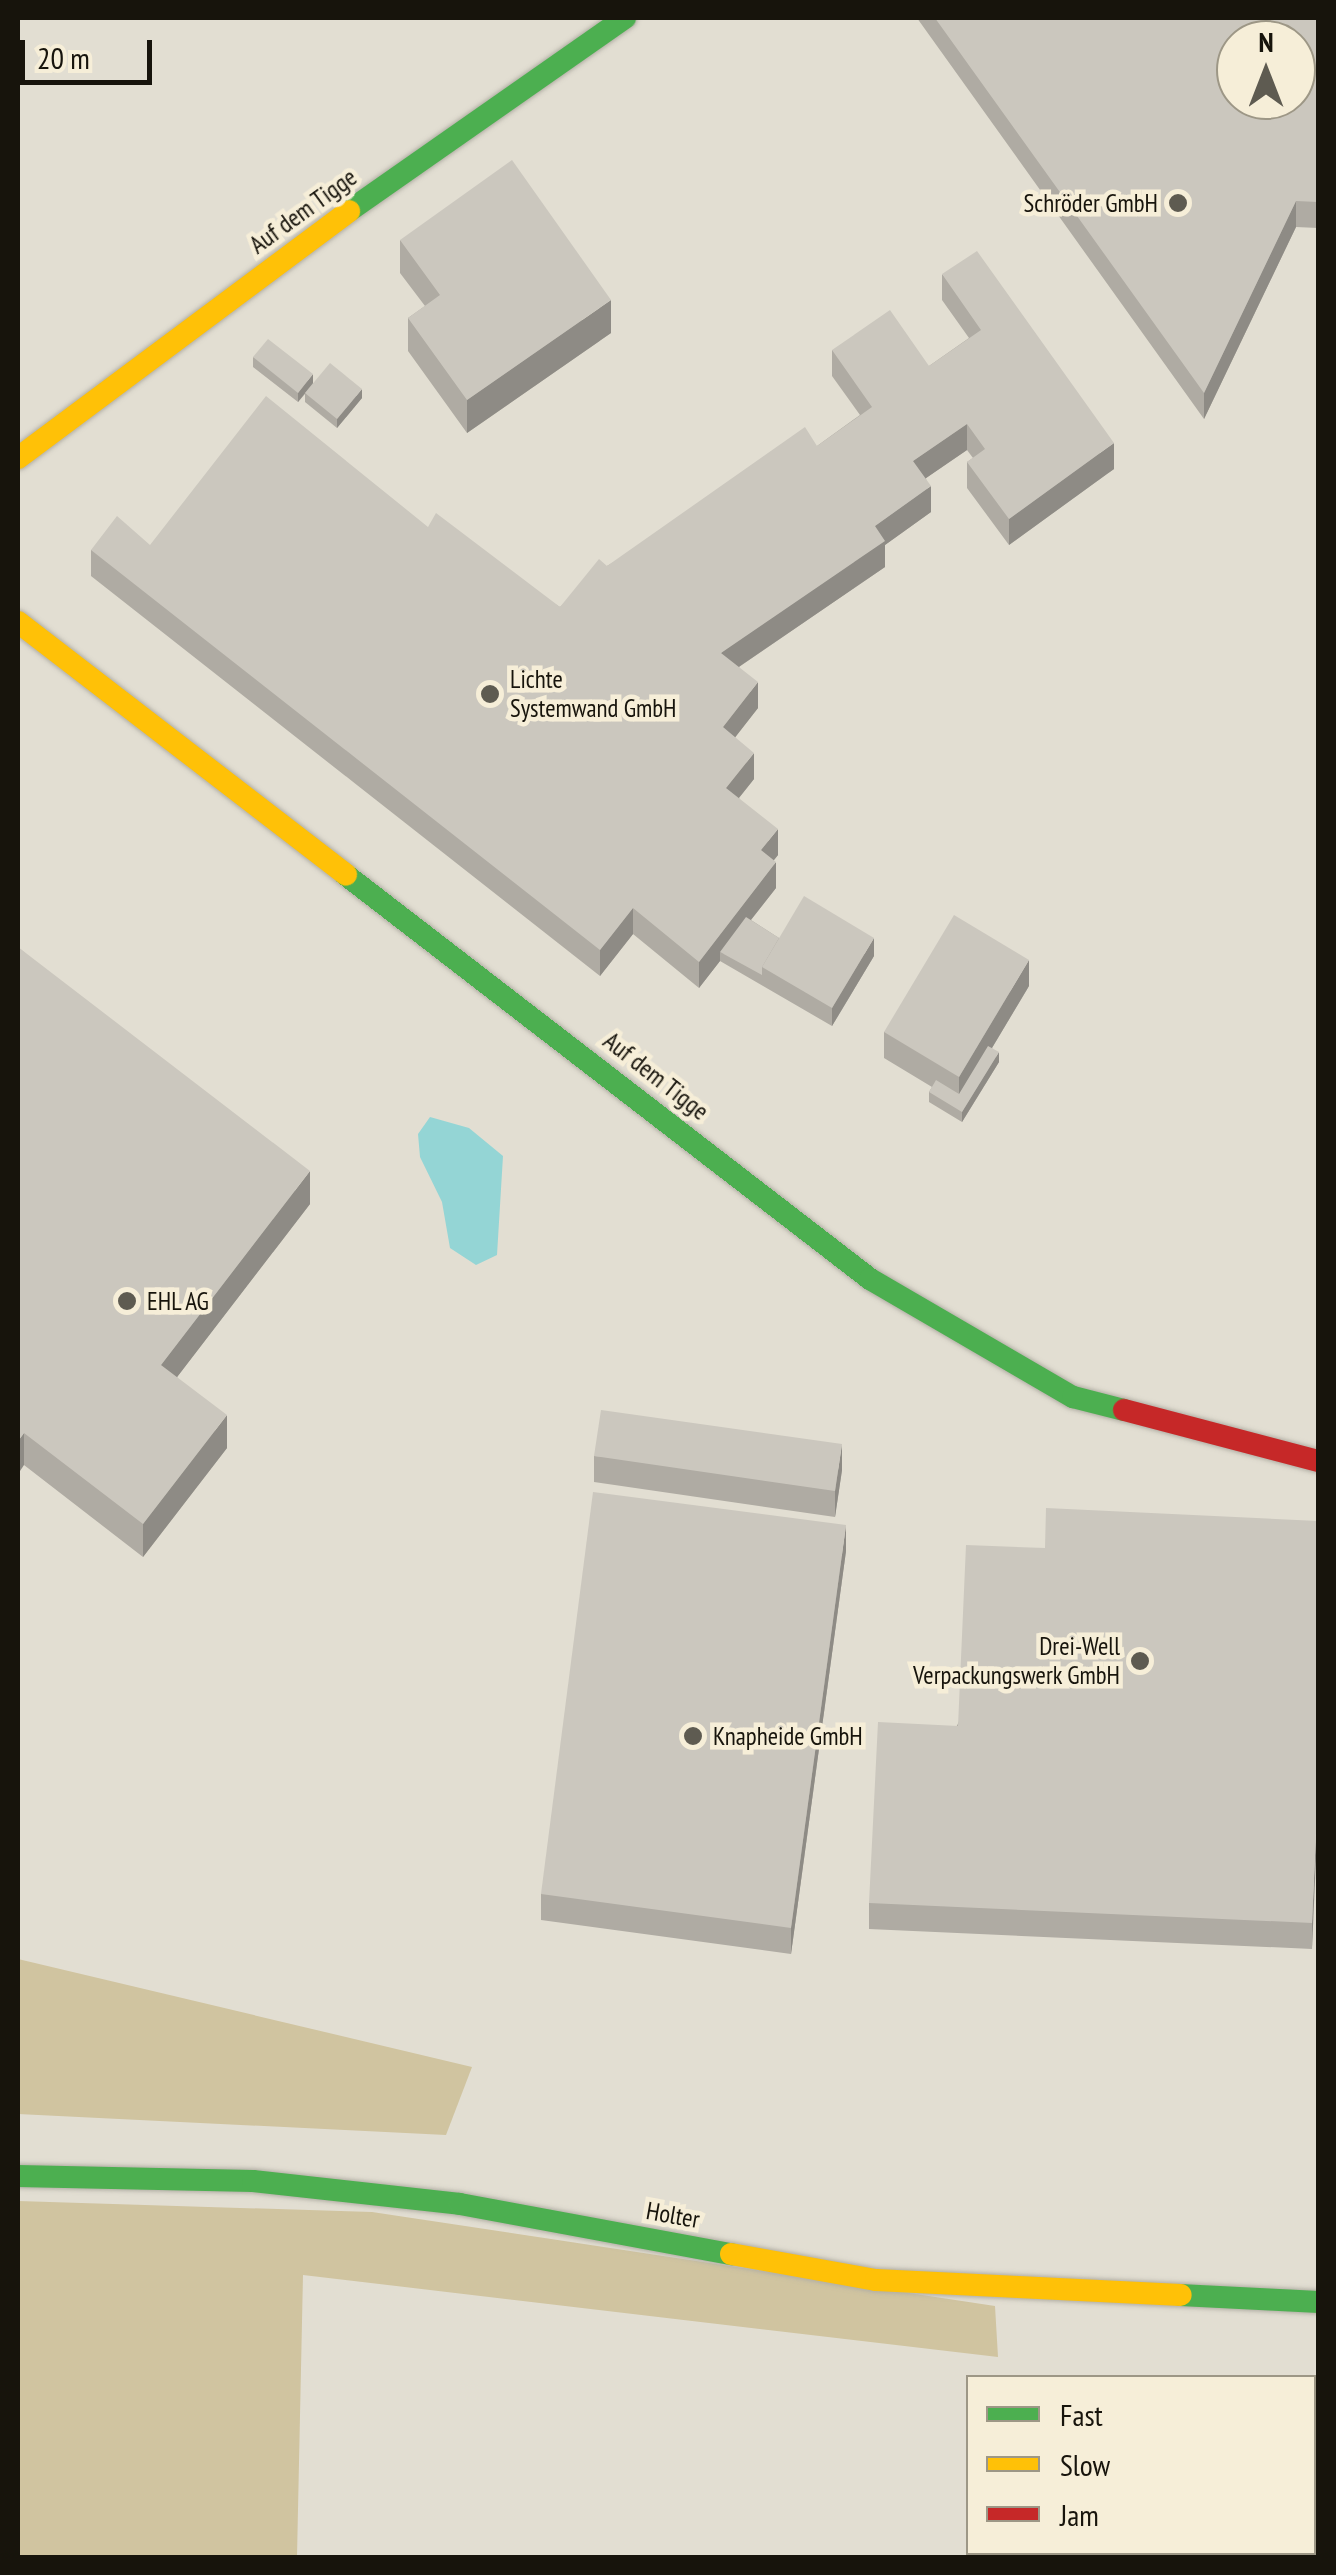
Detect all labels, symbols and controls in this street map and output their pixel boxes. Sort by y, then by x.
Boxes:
scale bar [25,20,158,82]
north arrow [1216,20,1316,120]
text: N [1258,23,1274,60]
text: 20 m [37,38,90,77]
street label: Auf dem Tigge [243,162,363,260]
place label: Schröder GmbH [1024,188,1158,218]
marker: Schröder GmbH [1167,192,1189,214]
place label: Lichte Systemwand GmbH [510,665,676,724]
marker: Lichte Systemwand GmbH [479,683,501,705]
street label: Auf dem Tigge [597,1026,715,1126]
place label: EHL AG [147,1286,210,1316]
marker: EHL AG [116,1290,138,1312]
place label: Drei-Well Verpackungswerk GmbH [912,1632,1120,1691]
marker: Drei-Well Verpackungswerk GmbH [1129,1650,1151,1672]
place label: Knapheide GmbH [713,1721,863,1751]
marker: Knapheide GmbH [682,1725,704,1747]
street label: Holter [644,2196,702,2234]
legend [966,2375,1316,2555]
text: Fast [1060,2395,1103,2434]
text: Slow [1060,2445,1110,2484]
text: Jam [1060,2495,1099,2534]

